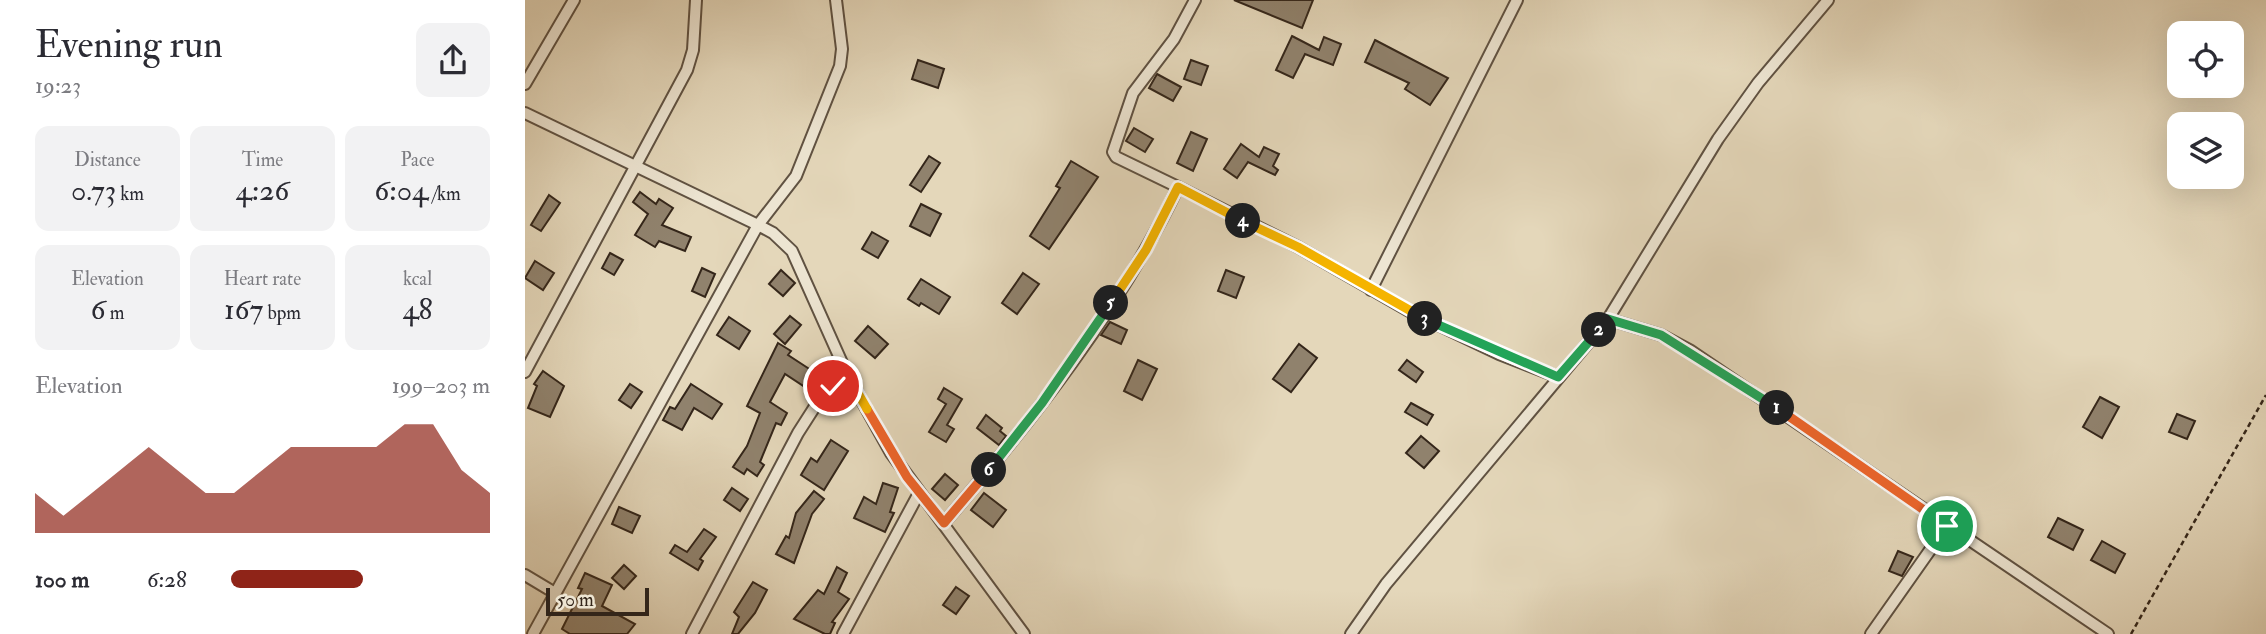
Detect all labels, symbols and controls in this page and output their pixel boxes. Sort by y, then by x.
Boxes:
text: Evening run [35,21,223,69]
map controls [2167,21,2244,189]
button: locate [2167,21,2244,98]
button: share [416,23,490,97]
text: 19:23 [35,71,81,100]
button: layers [2167,112,2244,189]
text: Distance [74,148,141,172]
text: Time [242,148,283,172]
text: Pace [400,148,435,172]
text: 0.73 [71,172,116,209]
text: 4:26 [236,172,289,209]
text: 6:04 [374,172,428,209]
text: km [116,182,144,206]
text: /km [428,182,461,206]
pin: 4 [1225,204,1261,238]
text: 4 [1237,208,1248,232]
text: Elevation [71,267,144,291]
text: Heart rate [224,267,301,291]
text: kcal [403,267,432,291]
pin: 5 [1093,286,1129,320]
text: 5 [1106,290,1115,314]
text: 6 [91,291,106,328]
text: 167 [224,291,263,328]
text: 48 [402,291,433,328]
text: m [106,301,124,325]
text: bpm [263,301,301,325]
pin: 3 [1408,302,1443,336]
text: 3 [1421,306,1428,330]
pin: 2 [1581,312,1617,348]
text: 2 [1594,317,1603,341]
pin [803,356,863,416]
icon: check [814,367,852,405]
text: Elevation [35,371,123,400]
text: 199–203 m [392,371,490,400]
pin: 1 [1759,390,1795,426]
text: 1 [1773,395,1780,419]
pin: 6 [972,452,1007,488]
text: 6 [984,457,993,481]
pin [1917,496,1977,556]
icon: arrive [1928,507,1966,545]
text: 100 m [35,565,89,594]
text: 6:28 [147,565,187,594]
scale bar [546,585,649,617]
text: 50 m [557,588,594,612]

